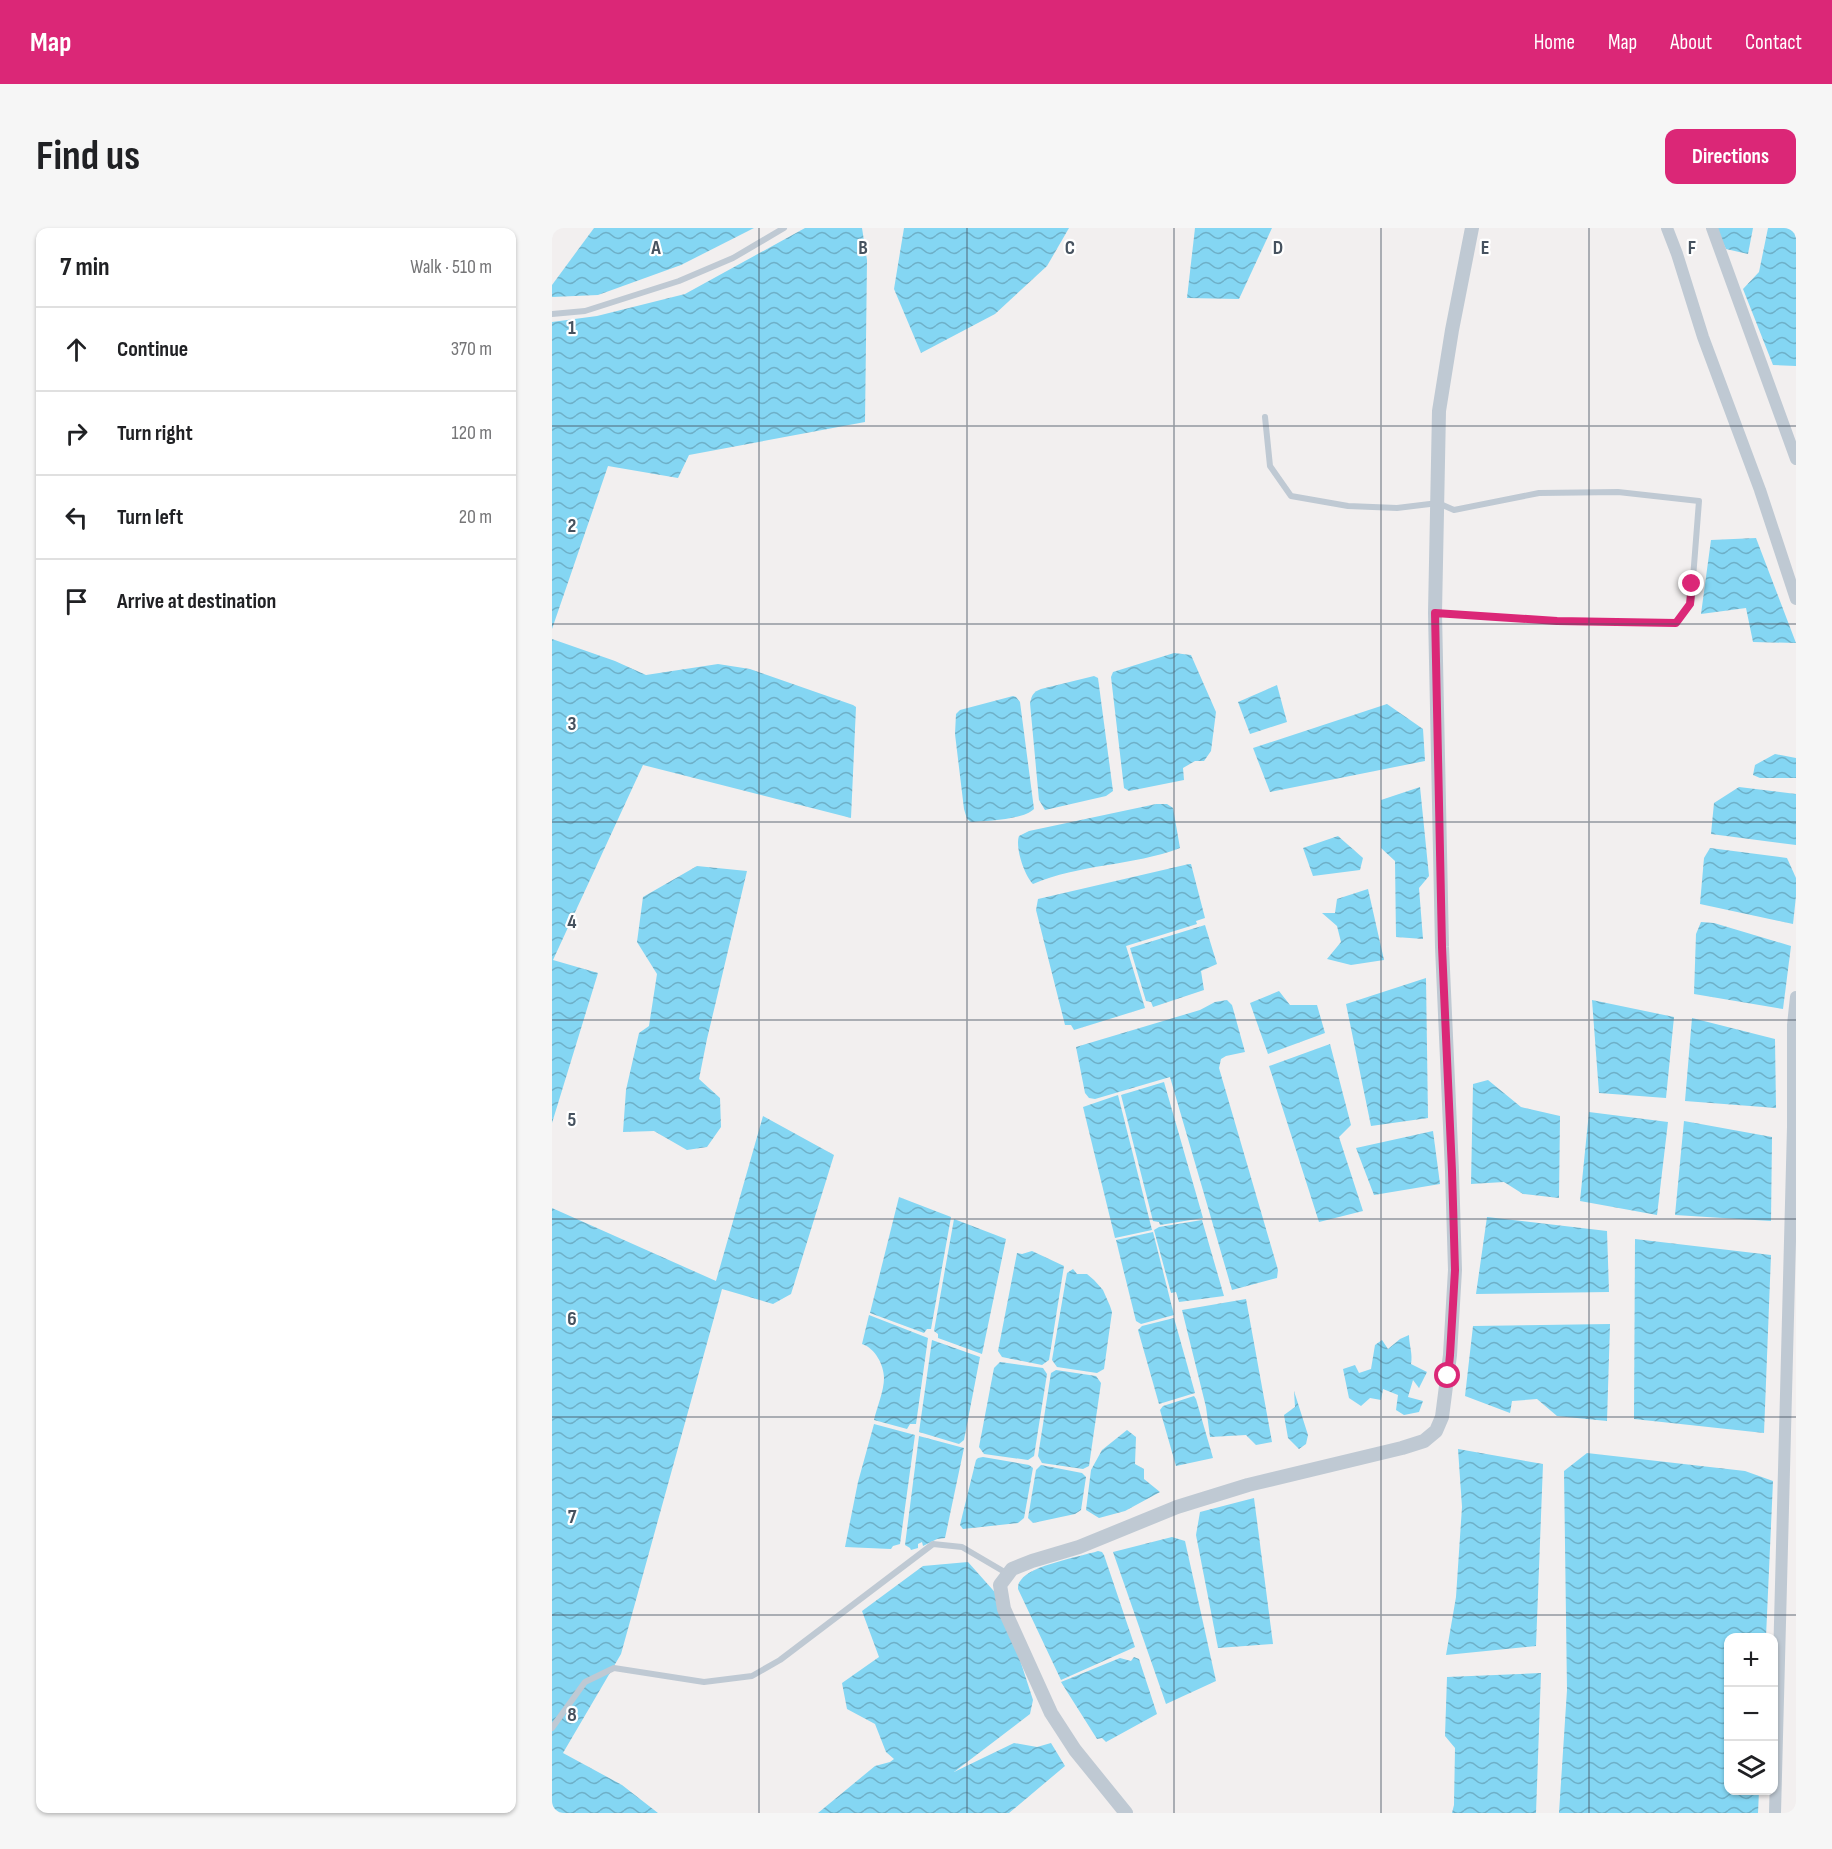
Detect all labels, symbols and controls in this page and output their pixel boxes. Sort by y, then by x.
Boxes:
text: Map [30,26,71,59]
text: Home [1534,30,1575,55]
text: Map [1608,30,1637,55]
text: About [1670,30,1712,55]
text: Contact [1745,30,1802,55]
button: Directions [1665,129,1796,184]
text: Find us [36,131,140,182]
text: A [650,236,661,260]
text: B [858,236,868,260]
text: C [1065,236,1075,260]
text: D [1273,236,1283,260]
text: E [1481,236,1489,260]
text: F [1688,236,1696,260]
text: 7 min [60,252,109,283]
text: Walk · 510 m [410,255,492,279]
text: 1 [568,316,576,340]
icon: ahead [60,333,93,366]
text: Continue [117,336,188,363]
text: 370 m [451,337,492,361]
icon: right [60,417,93,450]
text: Turn right [117,420,193,447]
text: 120 m [452,421,492,445]
icon: left [60,501,93,534]
text: Turn left [117,504,183,531]
text: 20 m [459,505,492,529]
text: 2 [568,514,576,538]
route end [1678,570,1704,596]
icon: arrive [60,585,93,618]
text: Arrive at destination [117,588,276,615]
text: 3 [568,712,577,736]
text: 4 [567,910,577,934]
text: 5 [568,1108,577,1132]
text: 6 [567,1307,577,1331]
route start [1434,1362,1460,1388]
text: 7 [568,1505,577,1529]
map controls [1724,1633,1778,1795]
button: + [1724,1633,1778,1687]
button: − [1724,1687,1778,1741]
text: 8 [567,1703,577,1727]
button: layers [1724,1741,1778,1795]

